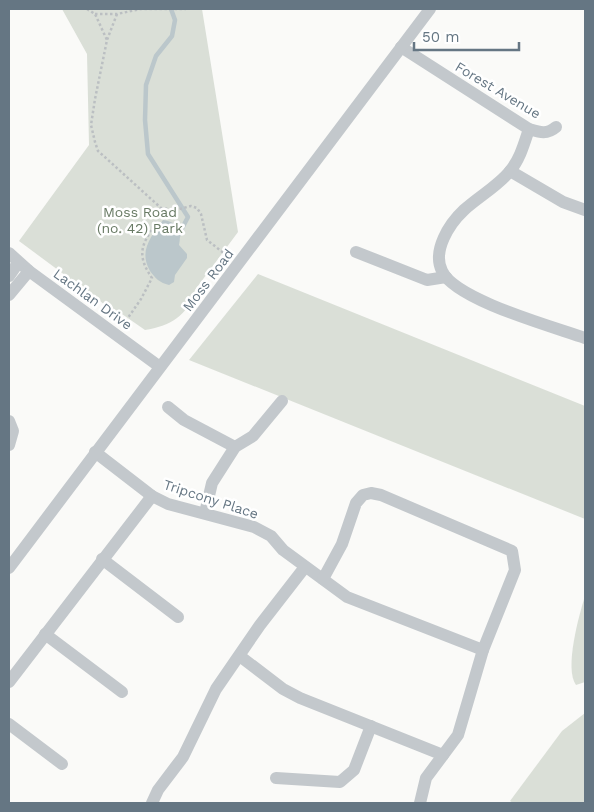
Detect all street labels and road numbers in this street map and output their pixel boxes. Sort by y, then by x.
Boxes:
street label: Forest Avenue [452,58,544,122]
street label: Moss Road [179,246,237,314]
street label: Lachlan Drive [51,265,135,333]
street label: Tripcony Place [162,476,260,522]

